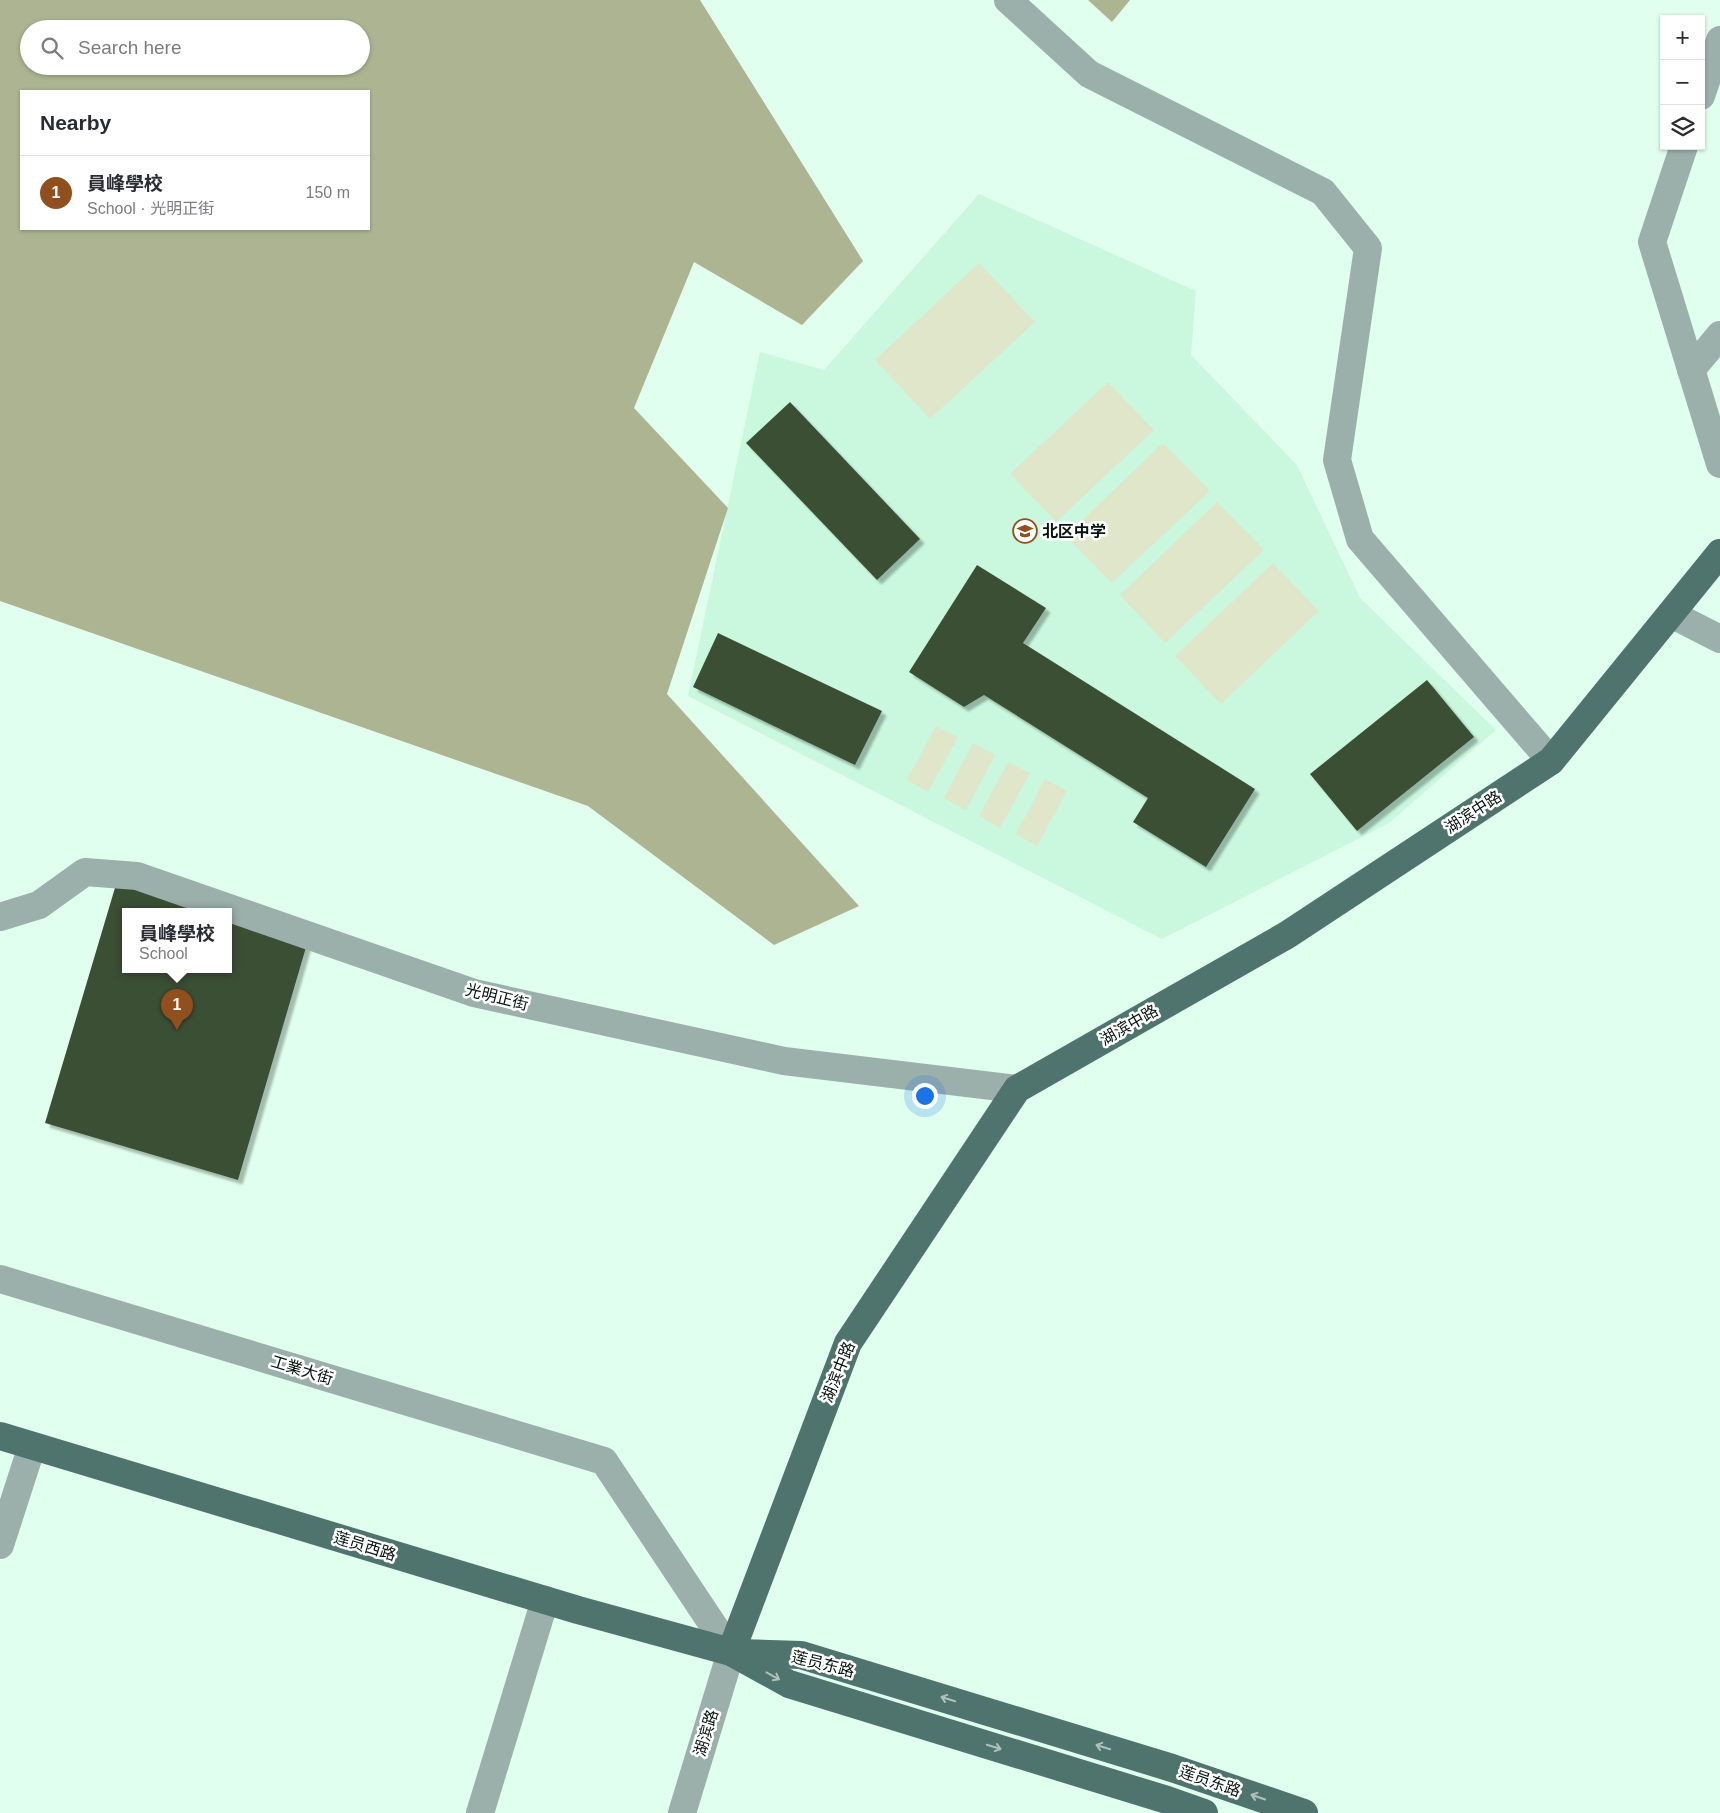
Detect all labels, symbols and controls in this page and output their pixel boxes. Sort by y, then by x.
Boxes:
map controls [1660,15,1705,150]
button: + [1660,15,1705,60]
search box [20,20,370,75]
icon: search [38,34,66,62]
text: Search here [78,37,182,58]
button: − [1660,60,1705,105]
button: layers [1660,105,1705,150]
text: Nearby [40,111,111,134]
text: 員峰學校 [87,173,163,194]
text: 1 [52,184,60,201]
text: 150 m [306,184,350,201]
text: School · 光明正街 [87,200,214,217]
school or university icon: 北区中学 [1012,518,1038,544]
place label: 北区中学 [1042,523,1106,540]
street label: 湖滨中路 [1442,787,1504,837]
popup [122,908,232,973]
text: 員峰學校 [139,923,215,944]
text: School [139,945,188,962]
street label: 光明正街 [464,981,530,1013]
pin: 1 [161,989,193,1030]
street label: 湖滨中路 [1097,1002,1161,1048]
your location [912,1083,938,1109]
street label: 湖滨中路 [818,1339,858,1405]
street label: 工業大街 [269,1353,335,1387]
street label: 莲员西路 [332,1529,398,1563]
street label: 莲员东路 [790,1648,856,1680]
one-way arrow [766,1671,780,1681]
one-way arrow [940,1694,956,1704]
street label: 湖滨路 [691,1708,721,1758]
one-way arrow [1096,1741,1112,1751]
one-way arrow [986,1743,1002,1752]
street label: 莲员东路 [1177,1763,1243,1799]
one-way arrow [1251,1792,1266,1801]

